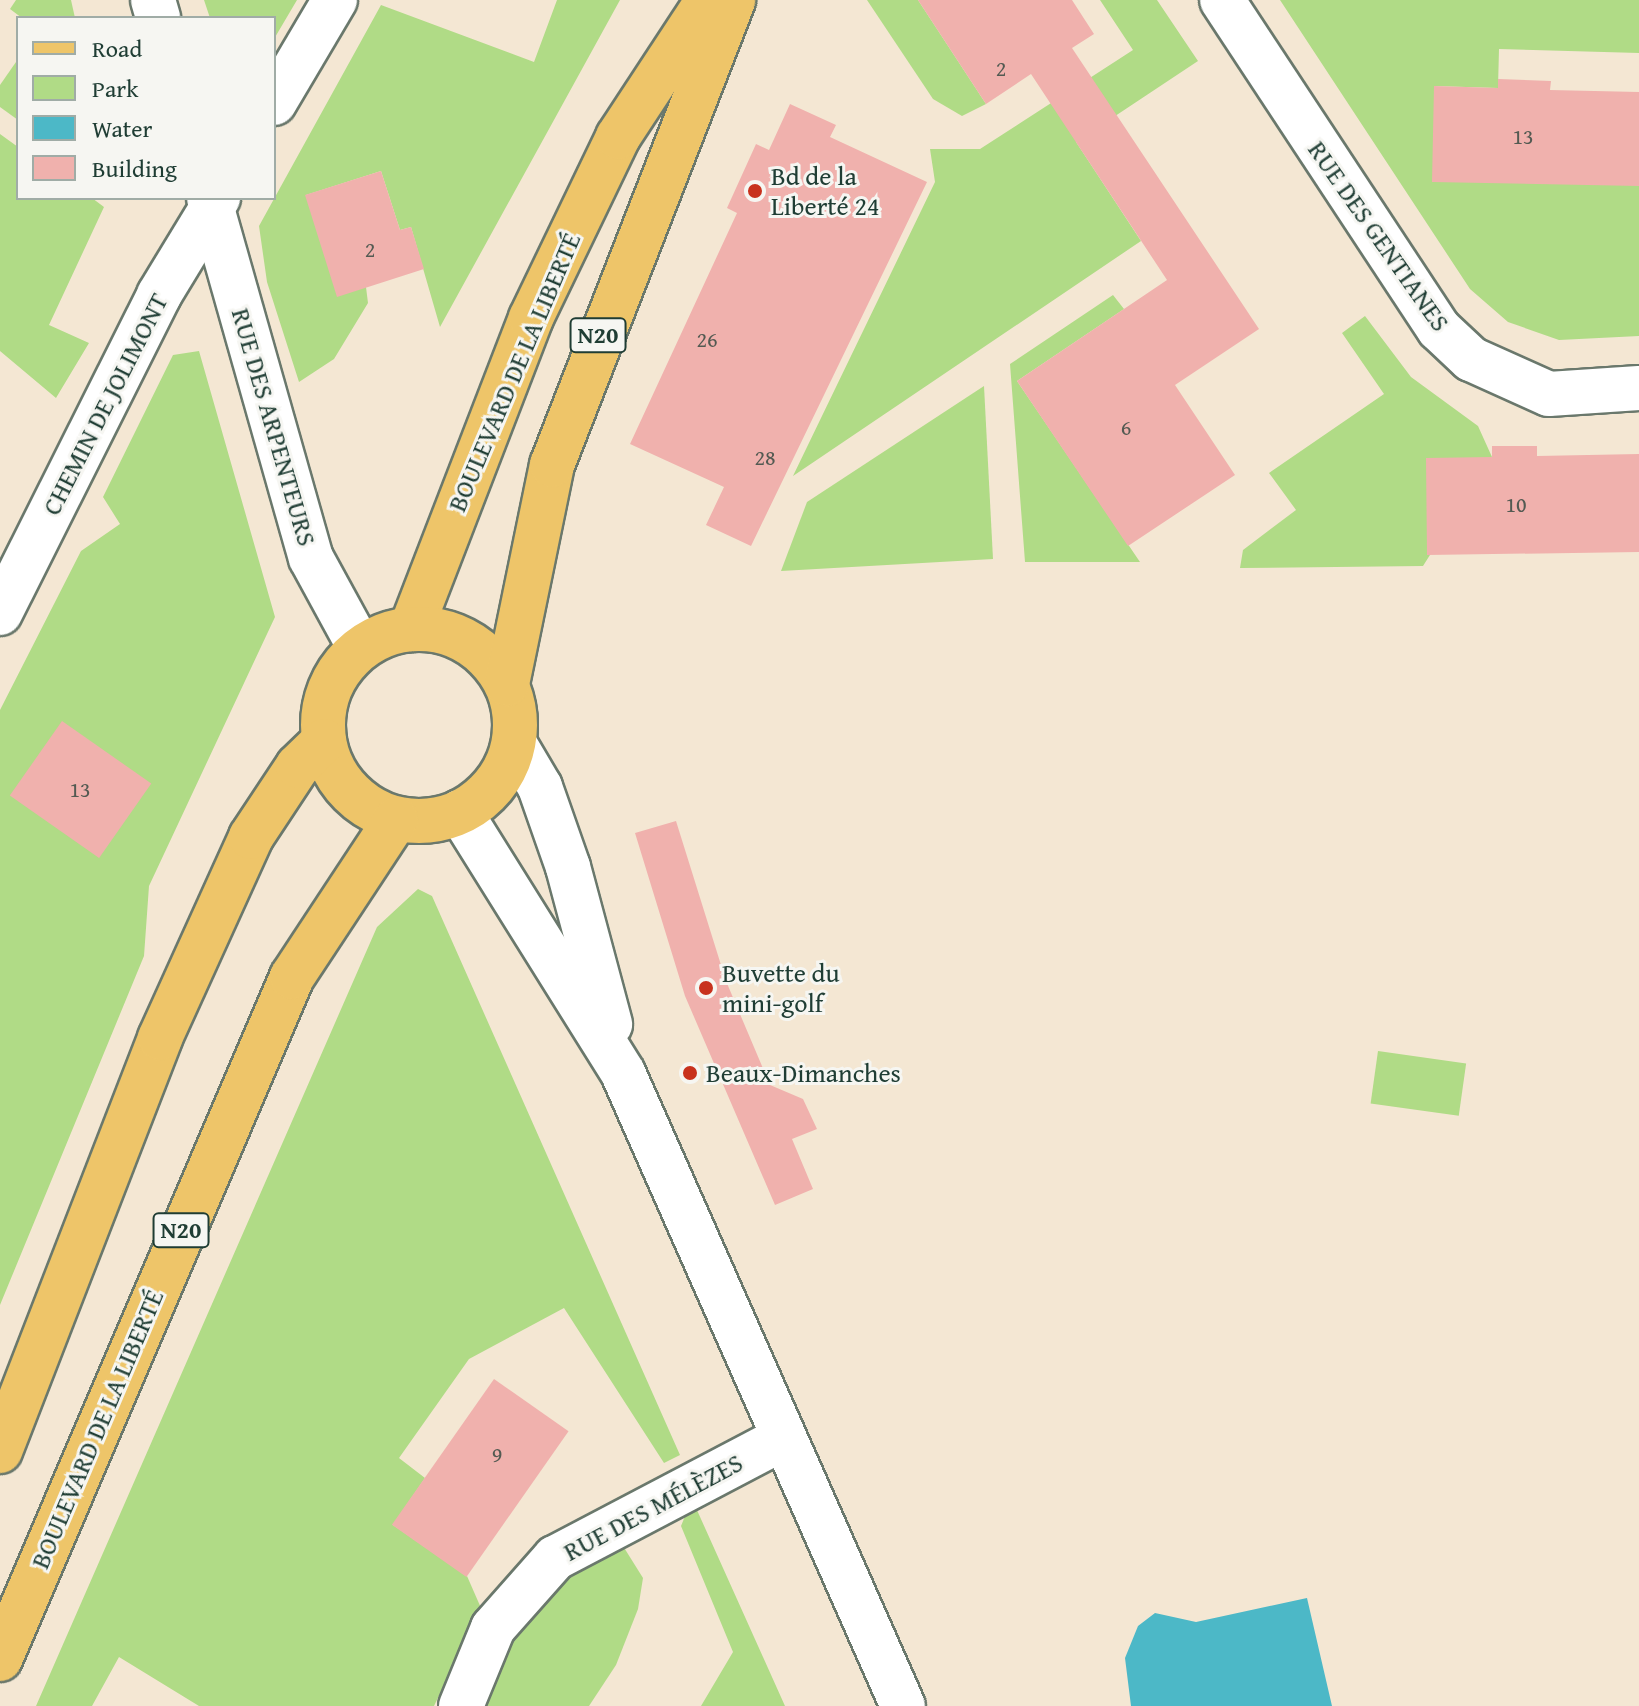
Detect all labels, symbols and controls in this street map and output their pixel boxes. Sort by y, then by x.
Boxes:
legend [16,16,276,200]
text: Road [92,31,142,66]
house number: 2 [996,56,1006,82]
text: Park [92,71,138,106]
text: Water [92,111,152,146]
house number: 13 [1512,124,1534,150]
street label: RUE DES GENTIANES [1302,135,1456,337]
text: Building [92,151,177,186]
place label: Bd de la Liberté 24 [771,160,879,222]
marker: Bd de la Liberté 24 [746,182,764,200]
street label: BOULEVARD DE LA LIBERTÉ [441,228,587,516]
house number: 2 [365,237,375,263]
street label: CHEMIN DE JOLIMONT [36,288,174,520]
street label: RUE DES ARPENTEURS [225,305,323,549]
road number: N20 [568,315,628,355]
house number: 26 [696,327,718,353]
house number: 6 [1121,415,1131,441]
house number: 28 [754,445,776,471]
house number: 10 [1505,492,1527,518]
house number: 13 [69,777,91,803]
place label: Buvette du mini-golf [722,957,840,1018]
marker: Buvette du mini-golf [697,979,715,997]
place label: Beaux-Dimanches [706,1057,901,1089]
marker: Beaux-Dimanches [681,1064,699,1082]
road number: N20 [151,1210,211,1250]
street label: BOULEVARD DE LA LIBERTÉ [24,1285,170,1573]
house number: 9 [492,1442,502,1468]
street label: RUE DES MÉLÈZES [558,1447,748,1567]

